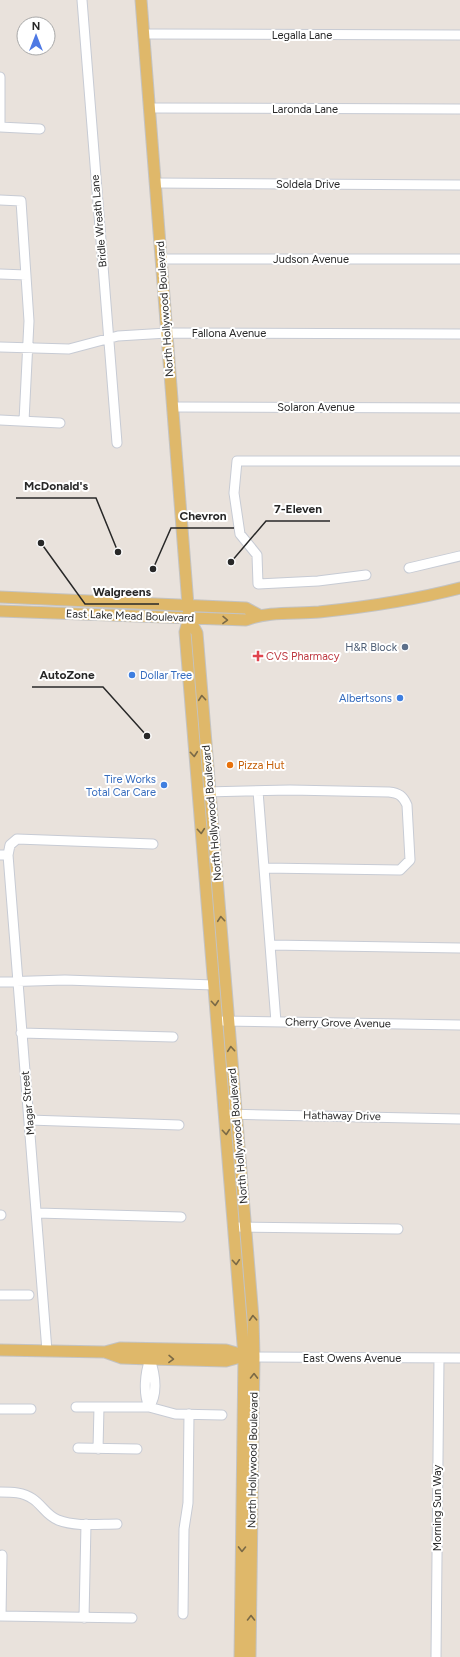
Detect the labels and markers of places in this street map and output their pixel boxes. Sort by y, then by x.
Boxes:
callout: McDonald's [16,474,96,498]
callout: 7-Eleven [266,497,330,521]
callout: Chevron [171,504,234,528]
callout: Walgreens [85,580,159,604]
place label: H&R Block [345,641,398,654]
marker: H&R Block [400,642,410,652]
place label: CVS Pharmacy [266,650,340,663]
marker: CVS Pharmacy [253,651,263,661]
callout: AutoZone [32,663,103,687]
place label: Dollar Tree [140,669,192,682]
marker: Dollar Tree [127,670,137,680]
place label: Albertsons [339,692,392,705]
marker: Albertsons [395,693,405,703]
place label: Pizza Hut [238,759,285,772]
marker: Pizza Hut [225,760,235,770]
place label: Tire Works Total Car Care [86,773,156,799]
marker: Tire Works Total Car Care [159,780,169,790]

